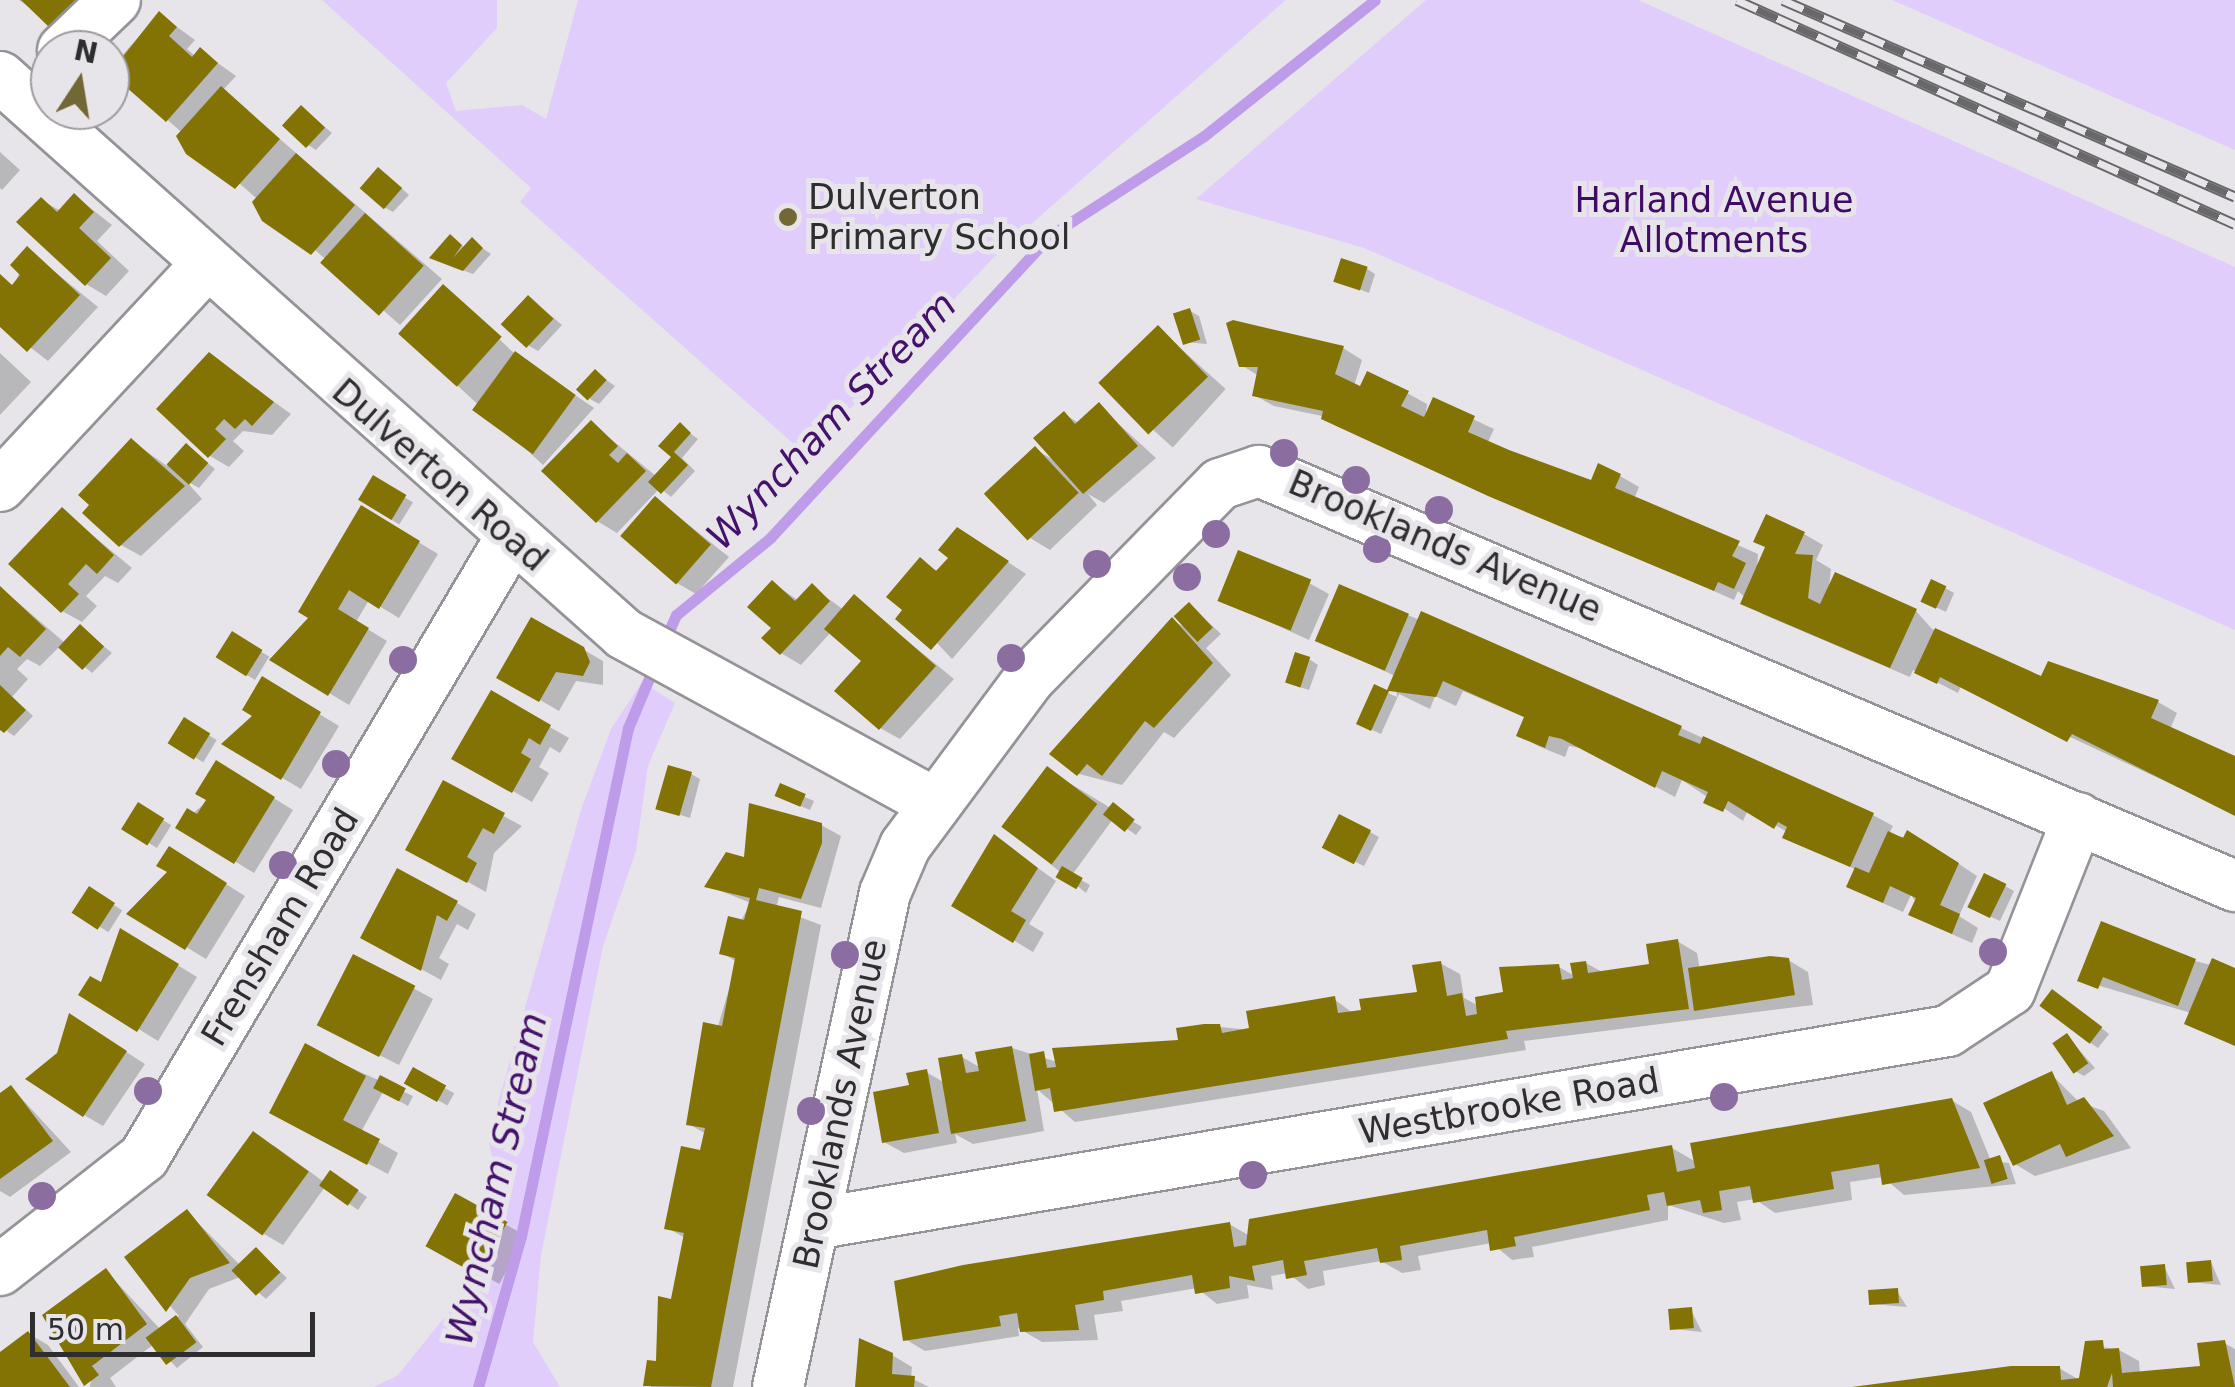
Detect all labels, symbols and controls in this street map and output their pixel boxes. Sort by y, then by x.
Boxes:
north arrow [30,30,130,130]
text: N [71,34,101,71]
place label: Dulverton Primary School [808,176,1071,258]
park label: Harland Avenue Allotments [1575,179,1853,261]
marker: Dulverton Primary School [777,206,799,228]
water label: Wyncham Stream [698,283,966,559]
street label: Dulverton Road [324,370,556,580]
street label: Brooklands Avenue [1282,461,1608,631]
street label: Frensham Road [193,801,367,1053]
street label: Brooklands Avenue [785,935,895,1273]
water label: Wyncham Stream [437,1008,557,1350]
street label: Westbrooke Road [1356,1059,1662,1153]
scale bar [35,1292,320,1354]
text: 50 m [47,1312,124,1347]

